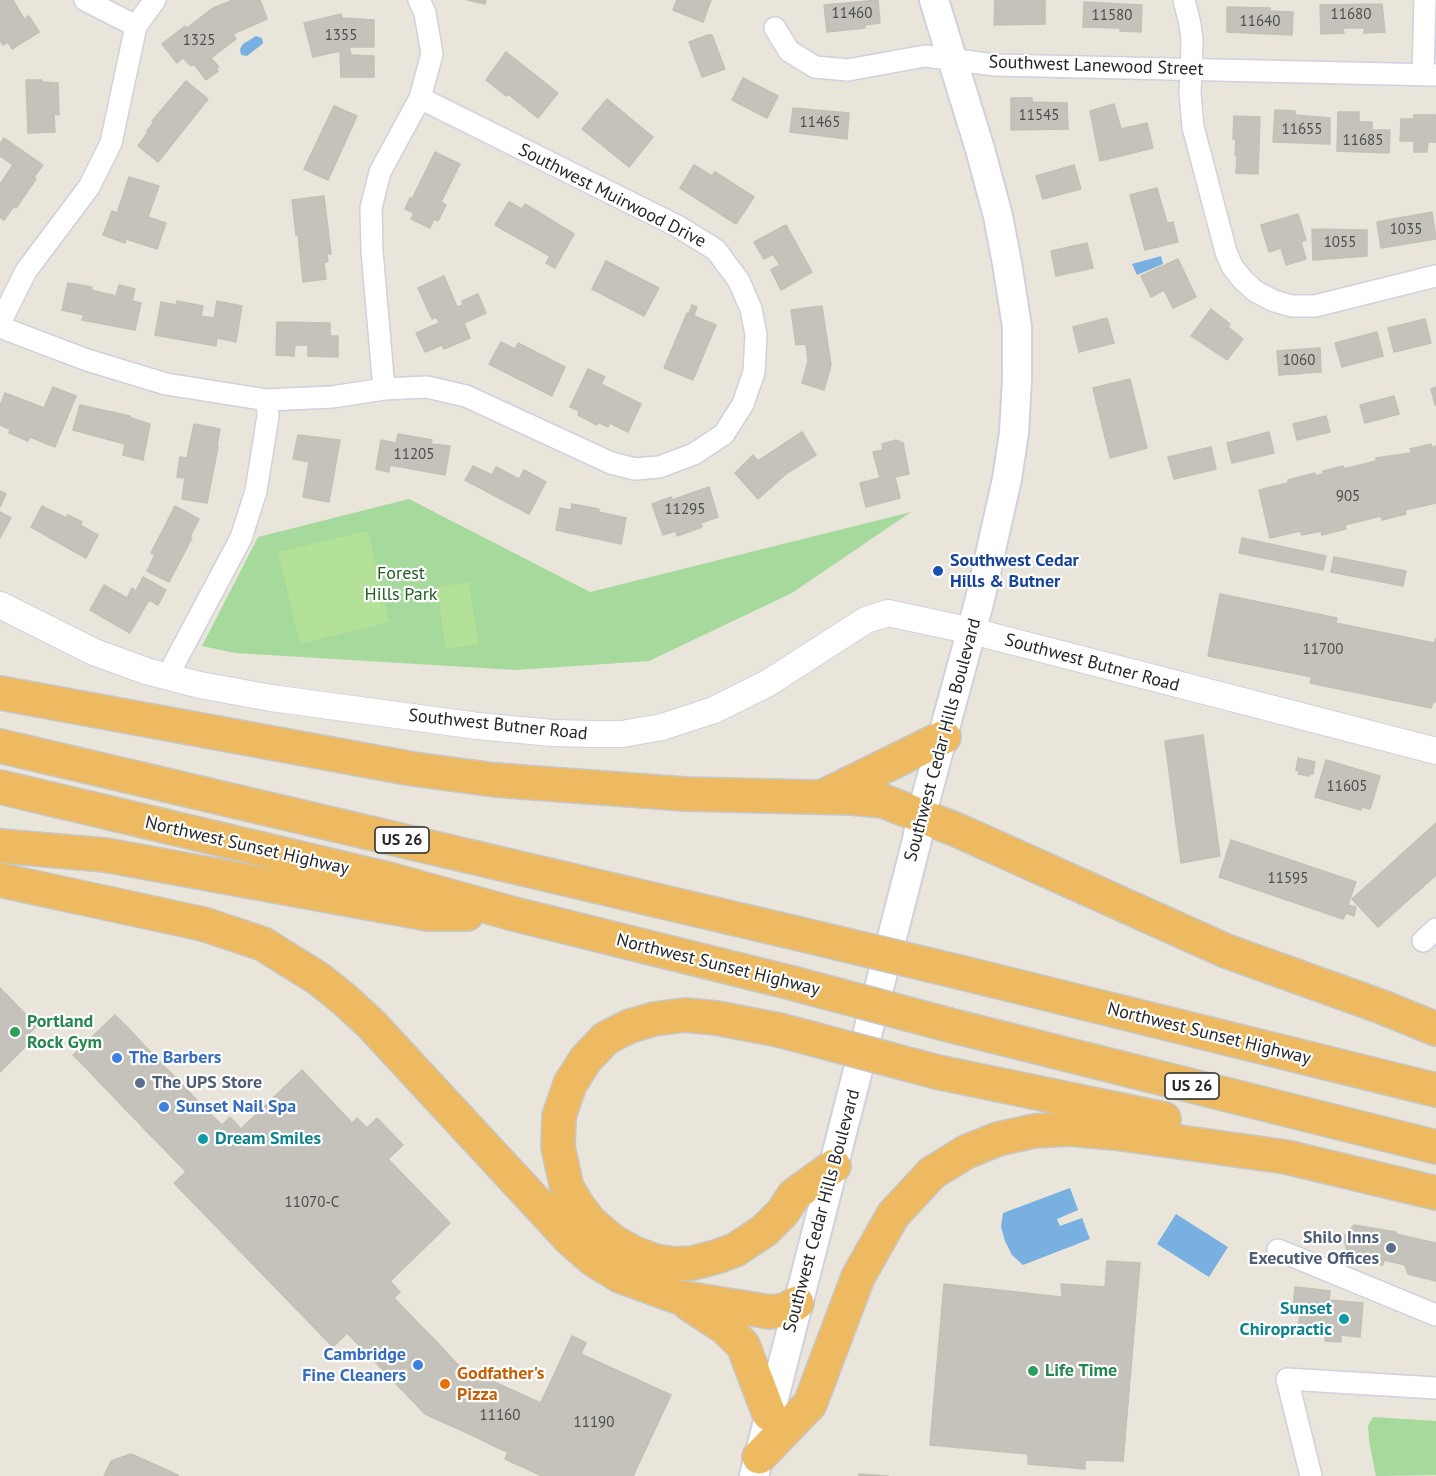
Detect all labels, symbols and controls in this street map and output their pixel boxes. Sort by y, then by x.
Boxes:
house number: 11460 [832,5,872,23]
house number: 11680 [1331,6,1371,24]
house number: 11580 [1092,7,1132,25]
house number: 11640 [1240,13,1280,31]
house number: 1355 [325,27,357,45]
house number: 1325 [183,32,215,50]
street label: Southwest Lanewood Street [988,51,1204,81]
house number: 11545 [1019,107,1059,125]
house number: 11465 [800,114,840,132]
house number: 11655 [1282,121,1322,139]
house number: 11685 [1343,132,1383,150]
street label: Southwest Muirwood Drive [515,139,709,253]
house number: 1035 [1390,221,1422,239]
house number: 1055 [1324,234,1356,252]
house number: 1060 [1283,352,1315,370]
house number: 11205 [394,446,434,464]
house number: 905 [1336,488,1360,506]
house number: 11295 [665,501,705,519]
place label: Southwest Cedar Hills & Butner [950,550,1079,592]
park label: Forest Hills Park [365,563,437,606]
marker: Southwest Cedar Hills & Butner [931,564,945,578]
street label: Southwest Cedar Hills Boulevard [900,616,986,864]
street label: Southwest Butner Road [1002,629,1182,697]
house number: 11700 [1303,641,1343,659]
street label: Southwest Butner Road [407,705,589,745]
house number: 11605 [1327,778,1367,796]
street label: Northwest Sunset Highway [143,812,351,880]
road number: US 26 [375,827,429,853]
house number: 11595 [1268,870,1308,888]
street label: Northwest Sunset Highway [614,929,822,1001]
street label: Northwest Sunset Highway [1105,998,1313,1070]
place label: Portland Rock Gym [27,1011,102,1054]
marker: Portland Rock Gym [8,1025,22,1039]
place label: The Barbers [129,1047,221,1069]
marker: The Barbers [110,1051,124,1065]
place label: The UPS Store [152,1072,262,1094]
road number: US 26 [1165,1073,1219,1099]
marker: The UPS Store [133,1076,147,1090]
street label: Southwest Cedar Hills Boulevard [779,1087,865,1335]
place label: Sunset Nail Spa [176,1096,296,1118]
marker: Sunset Nail Spa [157,1100,171,1114]
place label: Dream Smiles [215,1128,321,1150]
marker: Dream Smiles [196,1132,210,1146]
house number: 11070-C [285,1194,339,1212]
place label: Shilo Inns Executive Offices [1249,1227,1379,1270]
marker: Shilo Inns Executive Offices [1384,1241,1398,1255]
place label: Sunset Chiropractic [1240,1298,1332,1340]
marker: Sunset Chiropractic [1337,1312,1351,1326]
place label: Cambridge Fine Cleaners [302,1344,406,1386]
marker: Cambridge Fine Cleaners [411,1358,425,1372]
place label: Life Time [1045,1360,1117,1382]
place label: Godfather's Pizza [457,1363,544,1406]
marker: Life Time [1026,1364,1040,1378]
marker: Godfather's Pizza [438,1377,452,1391]
house number: 11160 [480,1407,520,1425]
house number: 11190 [574,1414,614,1432]

